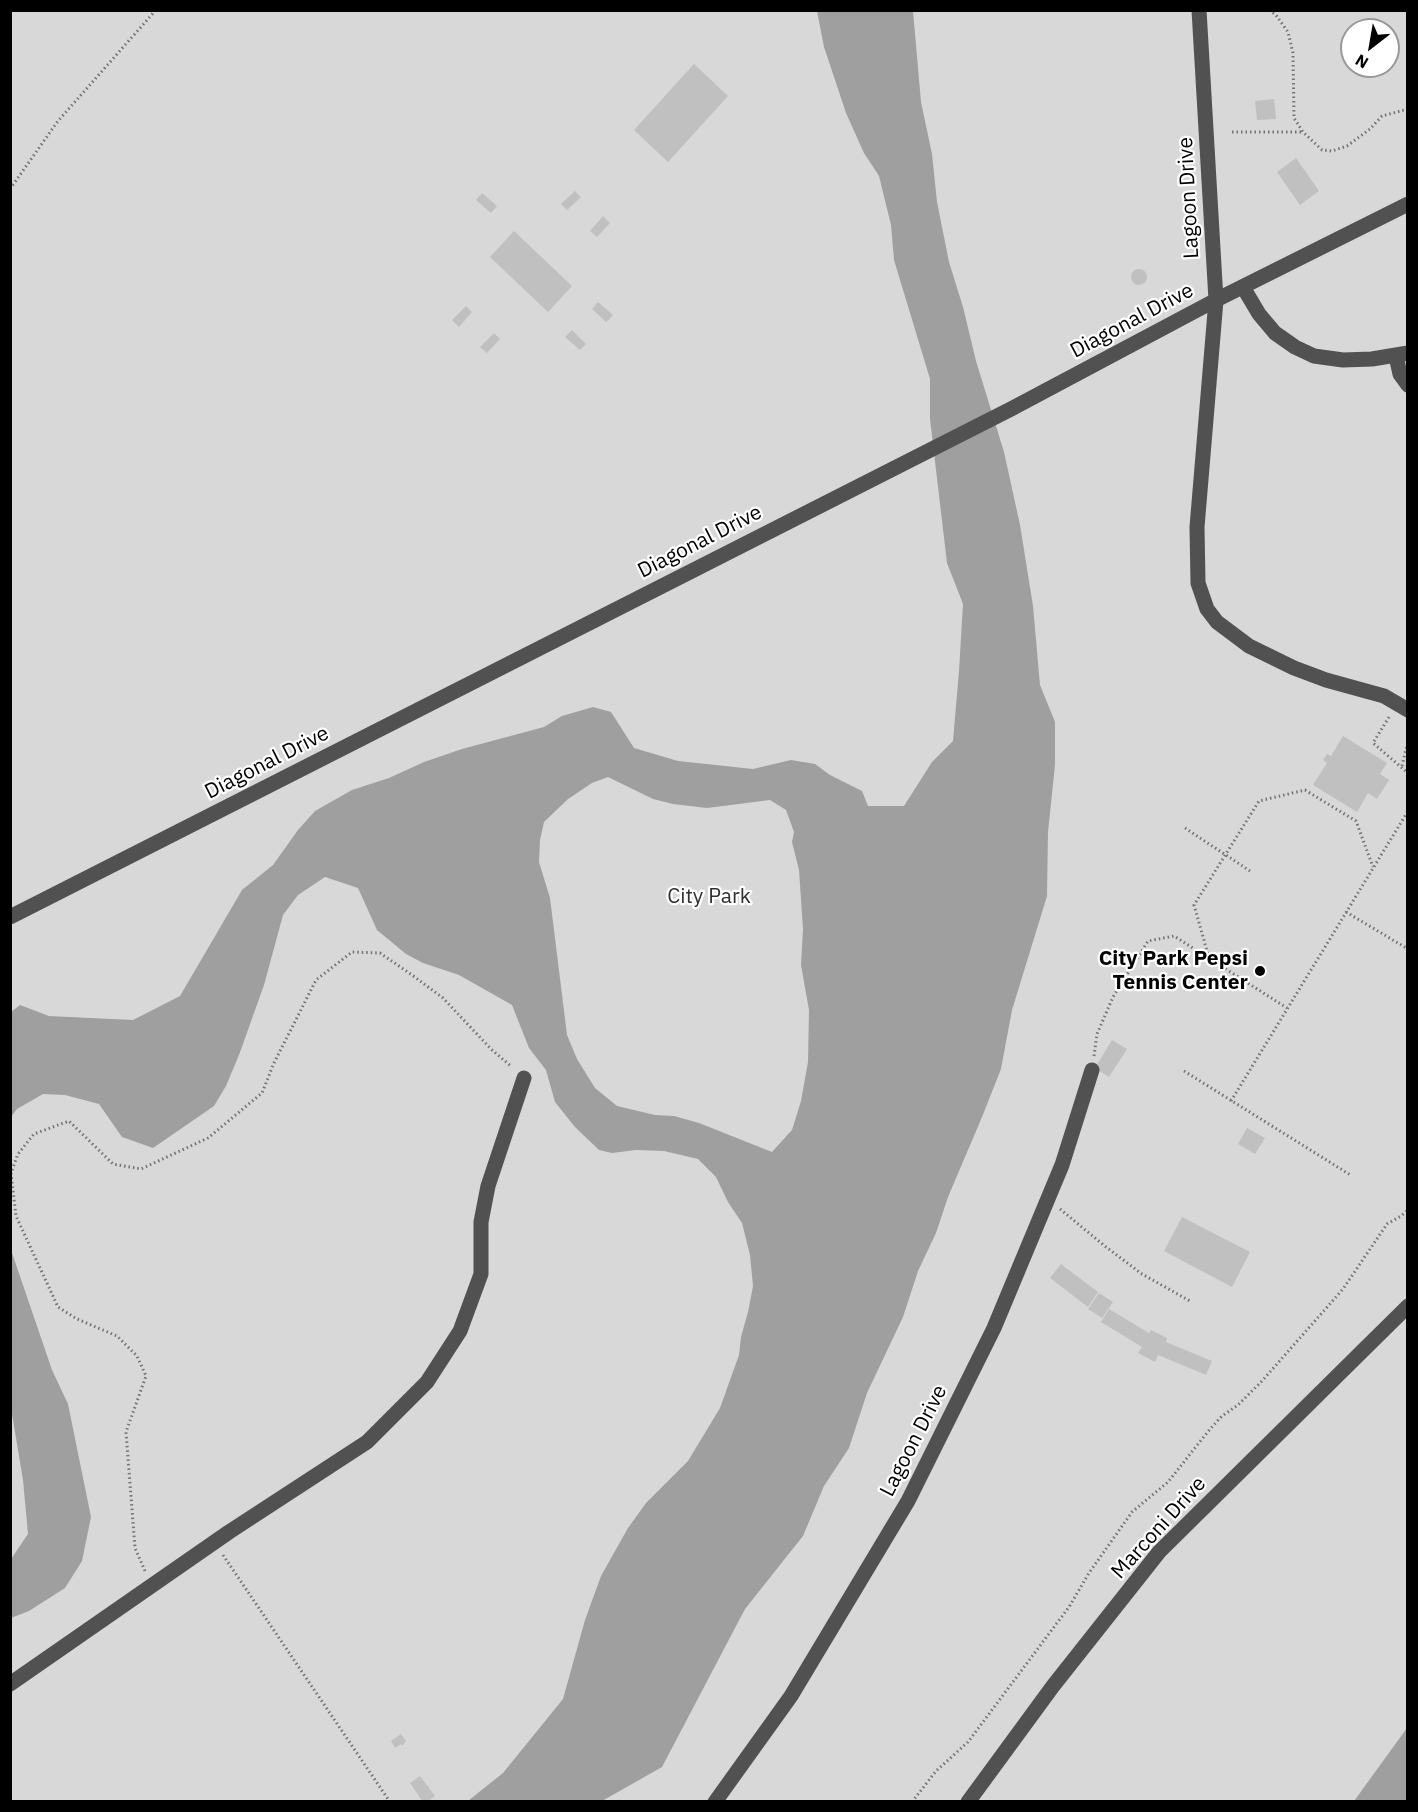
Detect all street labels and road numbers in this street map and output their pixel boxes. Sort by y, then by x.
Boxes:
street label: Lagoon Drive [1173,137,1205,259]
street label: Diagonal Drive [1066,278,1198,364]
street label: Diagonal Drive [634,500,766,584]
street label: Diagonal Drive [201,721,333,805]
street label: Lagoon Drive [875,1381,953,1501]
street label: Marconi Drive [1106,1472,1212,1584]

